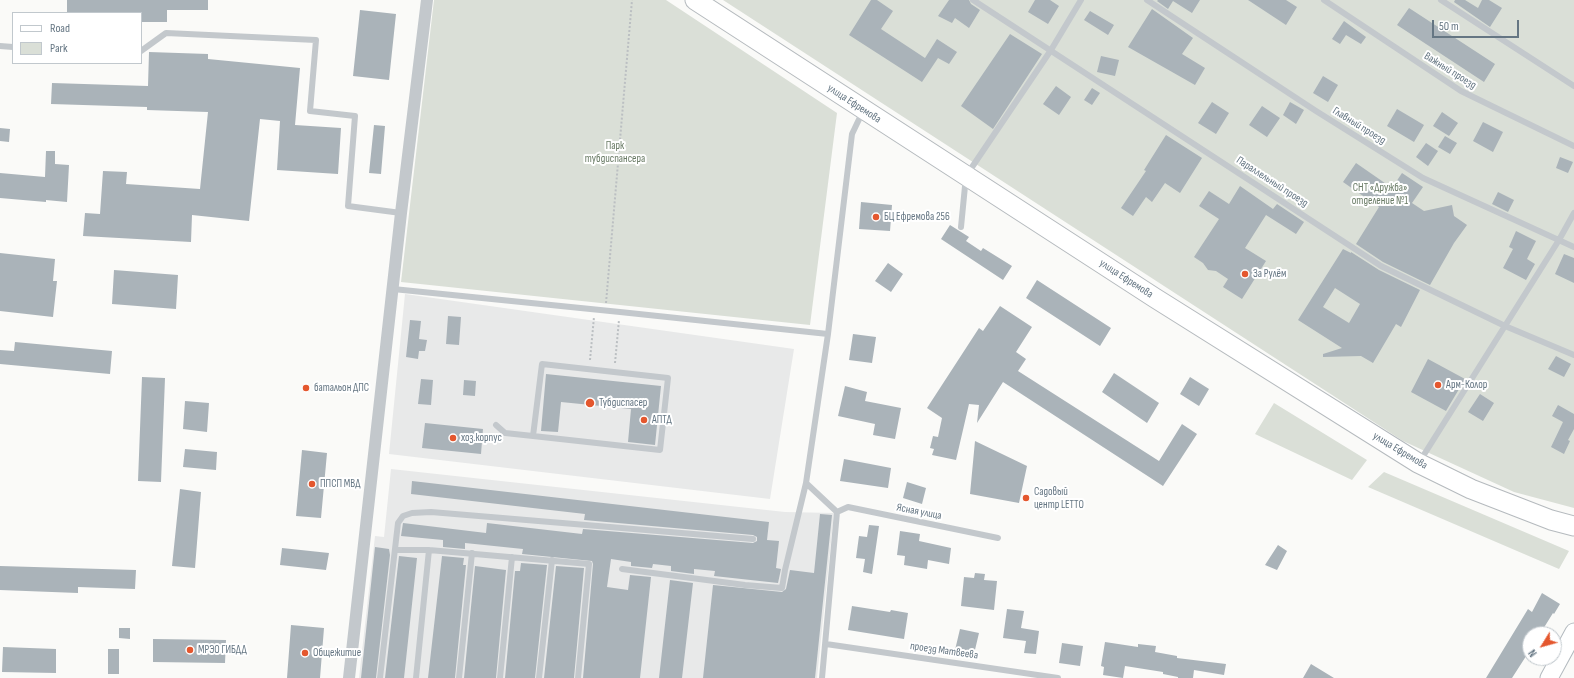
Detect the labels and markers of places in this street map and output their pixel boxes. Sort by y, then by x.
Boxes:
place label: БЦ Ефремова 256 [884,210,950,224]
marker: БЦ Ефремова 256 [871,212,881,222]
place label: За Рулём [1253,267,1286,281]
marker: За Рулём [1240,269,1250,279]
place label: Арм-Колор [1446,378,1487,392]
marker: Арм-Колор [1433,380,1443,390]
place label: батальон ДПС [314,381,369,395]
marker: батальон ДПС [301,383,311,393]
place label: Тубдиспасер [599,396,647,410]
marker: Тубдиспасер [584,397,596,409]
place label: АПТД [652,413,672,427]
marker: АПТД [639,415,649,425]
place label: хоз.корпус [461,431,502,445]
marker: хоз.корпус [448,433,458,443]
place label: ППСП МВД [320,477,360,491]
marker: ППСП МВД [307,479,317,489]
place label: Садовый центр LETTO [1034,485,1084,511]
marker: Садовый центр LETTO [1021,493,1031,503]
place label: МРЭО ГИБДД [198,643,247,657]
marker: МРЭО ГИБДД [185,645,195,655]
place label: Общежитие [313,646,361,660]
marker: Общежитие [300,648,310,658]

